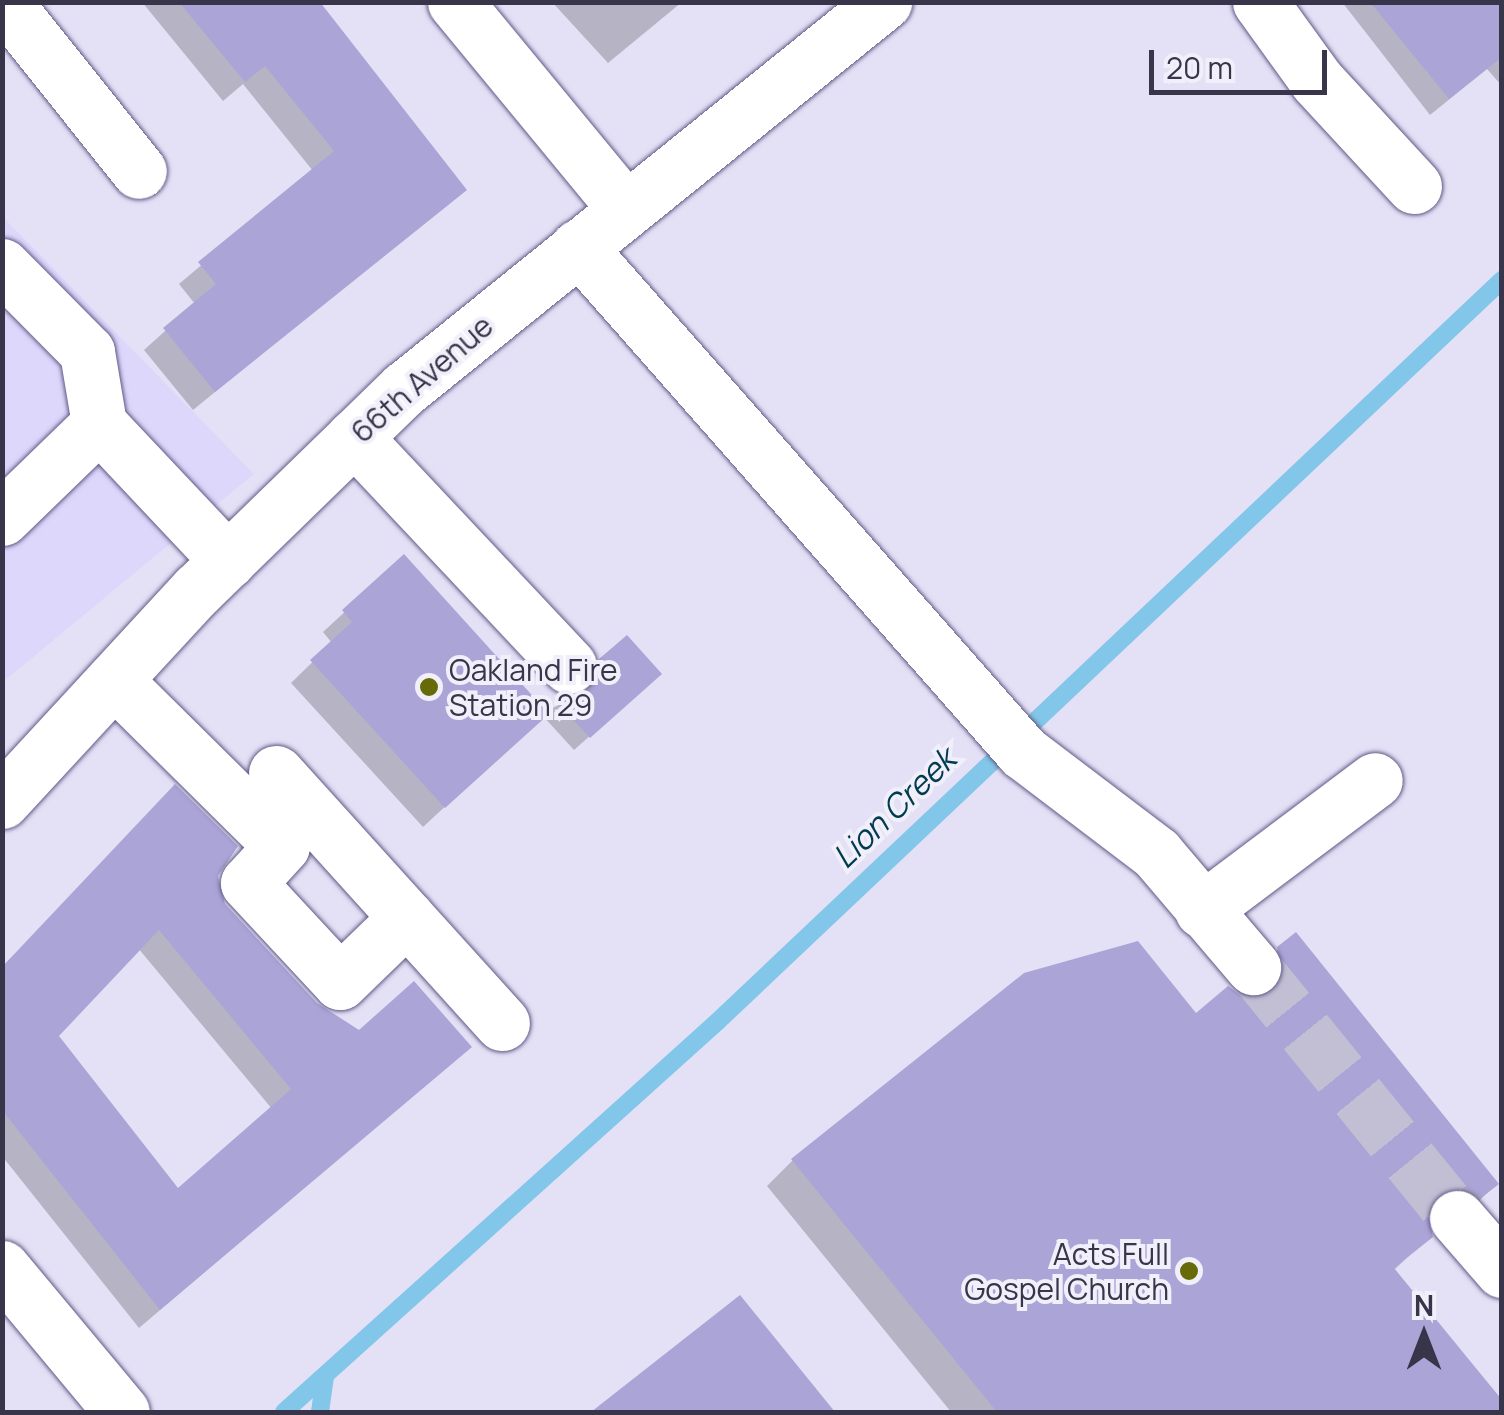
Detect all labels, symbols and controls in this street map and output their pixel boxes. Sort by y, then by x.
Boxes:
scale bar [1154,30,1332,92]
text: 20 m [1166,47,1233,88]
street label: 66th Avenue [344,308,500,450]
place label: Oakland Fire Station 29 [449,652,618,722]
marker: Oakland Fire Station 29 [418,676,440,698]
water label: Lion Creek [825,740,963,876]
place label: Acts Full Gospel Church [964,1236,1169,1306]
marker: Acts Full Gospel Church [1178,1260,1200,1282]
north arrow [1374,1285,1474,1385]
text: N [1414,1286,1434,1324]

